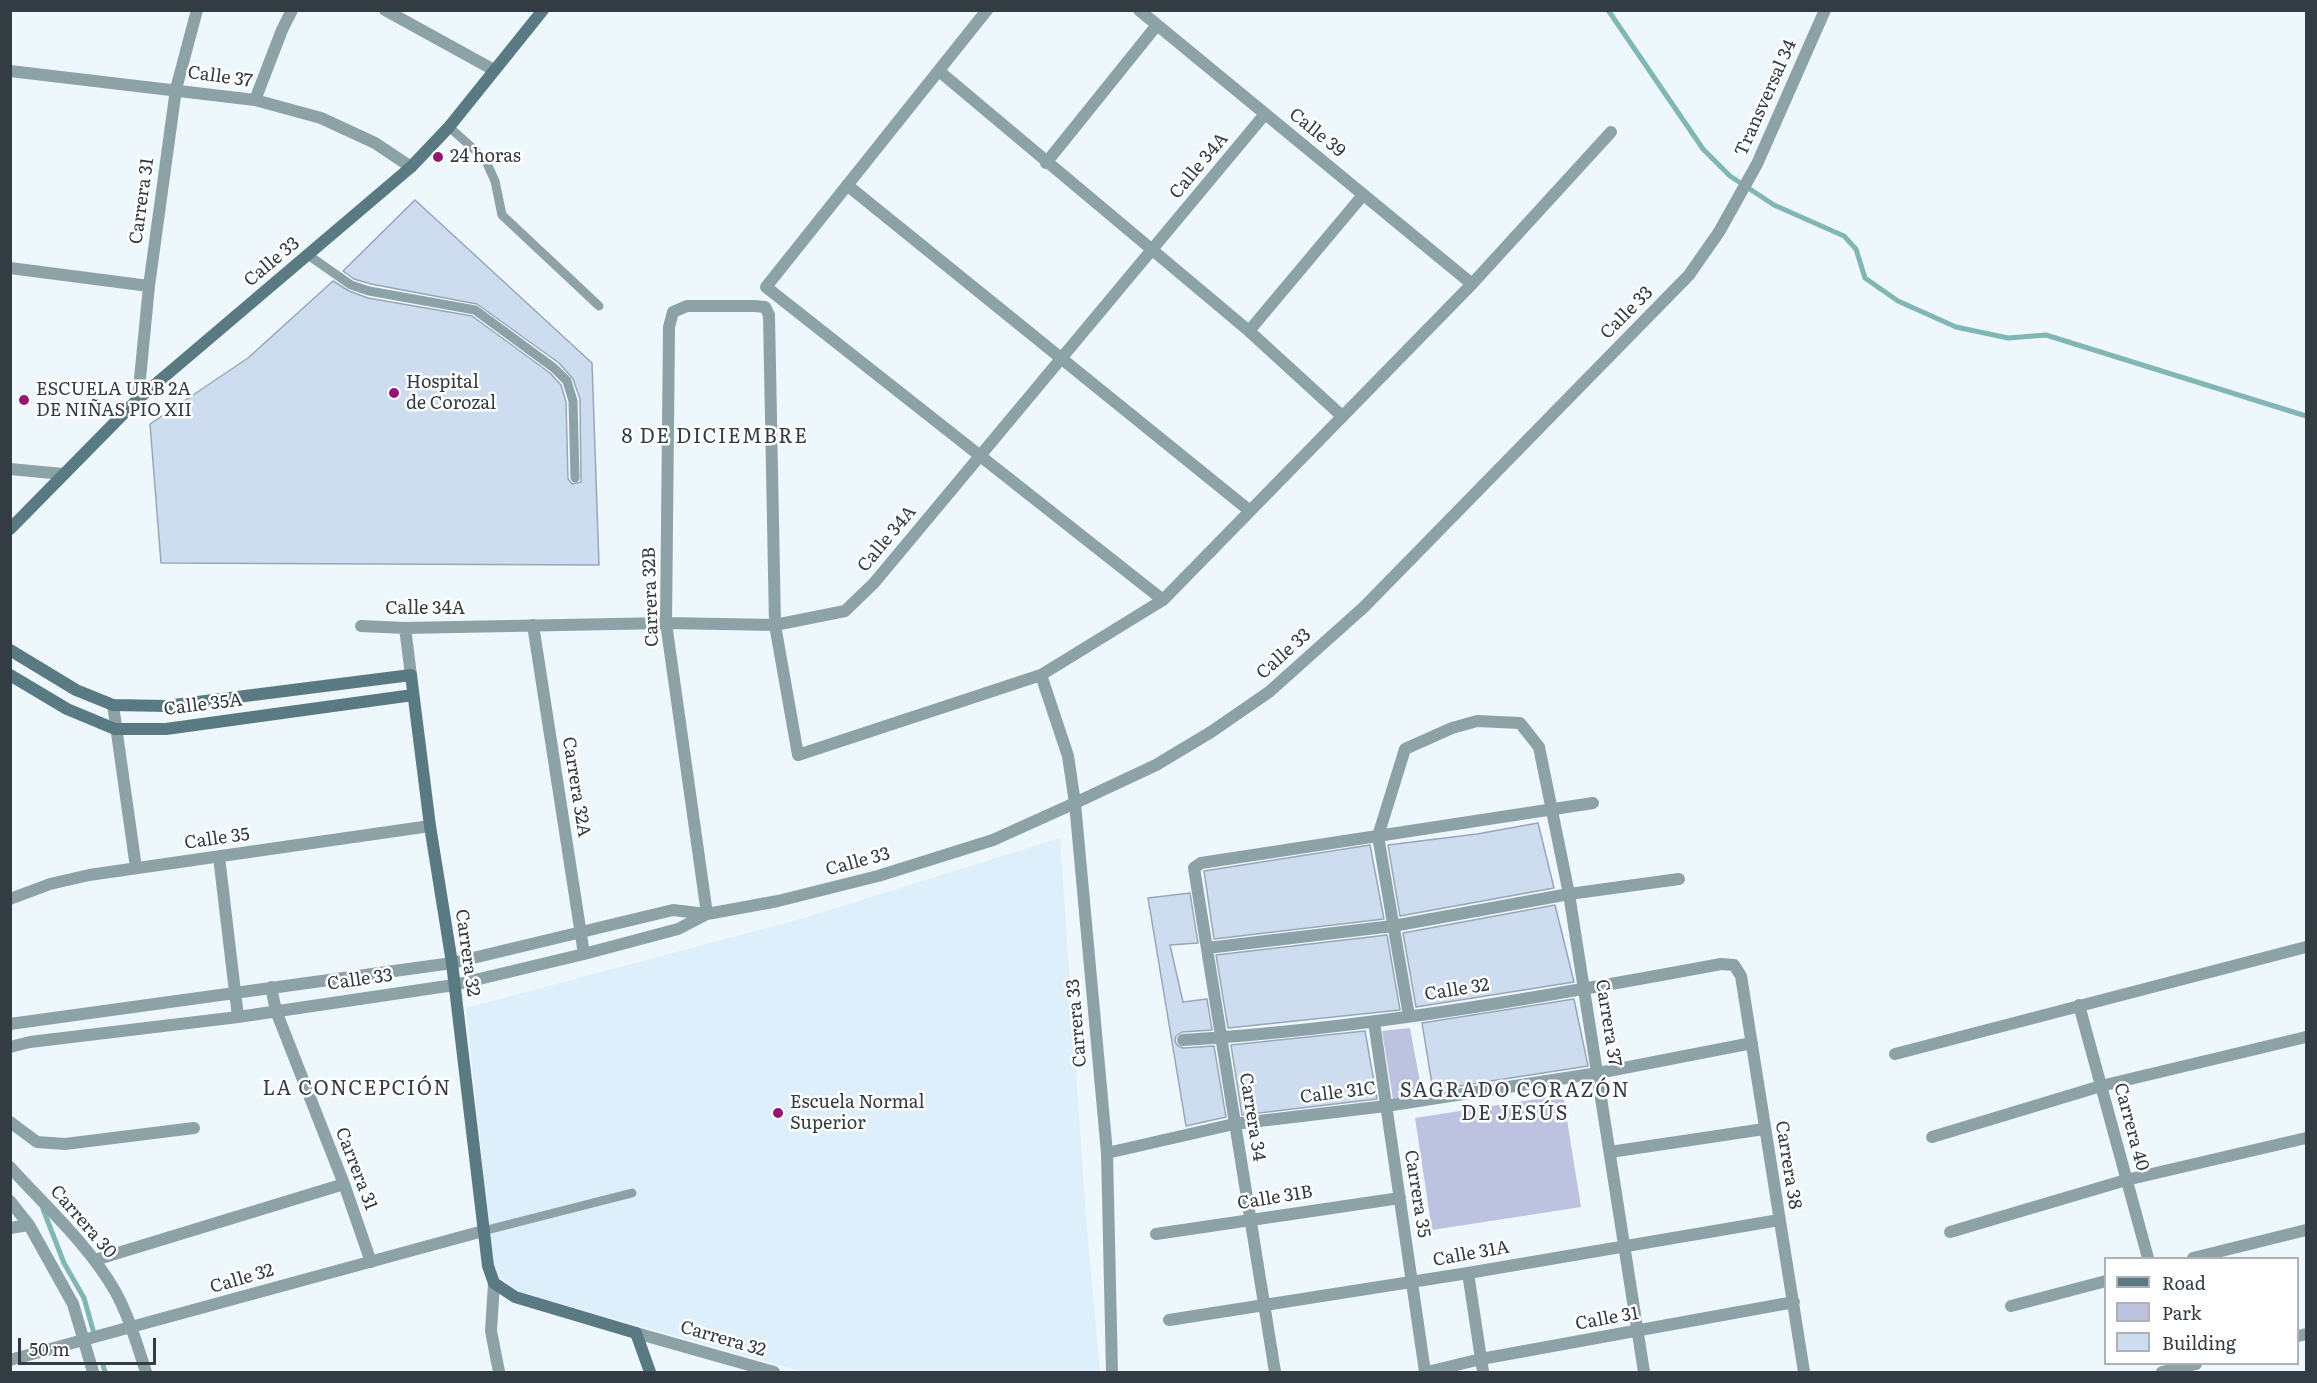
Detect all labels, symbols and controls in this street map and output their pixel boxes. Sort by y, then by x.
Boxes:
street label: Transversal 34 [1731,36,1801,160]
street label: Calle 37 [186,62,254,92]
street label: Calle 39 [1285,104,1349,162]
street label: Calle 34A [1165,129,1233,203]
place label: 24 horas [450,146,521,168]
marker: 24 horas [431,150,445,164]
street label: Carrera 31 [125,157,159,245]
street label: Calle 33 [240,233,304,291]
street label: Calle 33 [1596,282,1658,344]
place label: Hospital de Corozal [406,372,496,415]
place label: ESCUELA URB 2A DE NIÑAS PIO XII [36,379,192,422]
marker: Hospital de Corozal [387,386,401,400]
marker: ESCUELA URB 2A DE NIÑAS PIO XII [17,393,31,407]
district label: 8 DE DICIEMBRE [622,425,808,449]
street label: Calle 34A [853,502,921,576]
street label: Carrera 32B [638,547,664,647]
street label: Calle 34A [385,598,465,620]
street label: Calle 33 [1252,624,1316,684]
street label: Calle 35A [162,689,244,721]
street label: Carrera 32A [557,735,595,839]
street label: Calle 35 [183,824,251,854]
street label: Calle 33 [823,843,893,881]
street label: Carrera 32 [450,908,484,998]
street label: Calle 33 [326,965,394,995]
street label: Calle 32 [1423,974,1491,1006]
street label: Carrera 33 [1062,978,1092,1068]
street label: Carrera 37 [1590,978,1626,1068]
street label: Carrera 34 [1234,1071,1270,1163]
district label: LA CONCEPCIÓN [262,1077,452,1101]
street label: Calle 31C [1299,1078,1377,1108]
district label: SAGRADO CORAZÓN DE JESÚS [1400,1079,1630,1126]
street label: Carrera 40 [2109,1081,2153,1173]
place label: Escuela Normal Superior [790,1092,925,1134]
marker: Escuela Normal Superior [771,1106,785,1120]
street label: Carrera 38 [1770,1119,1806,1211]
street label: Carrera 31 [330,1125,382,1213]
street label: Carrera 35 [1399,1149,1435,1239]
street label: Carrera 30 [45,1181,121,1263]
street label: Calle 31B [1236,1181,1314,1215]
street label: Calle 31A [1431,1237,1511,1271]
legend [2104,1257,2299,1365]
street label: Calle 32 [208,1260,276,1298]
text: Road [2162,1269,2206,1296]
text: Park [2162,1299,2201,1326]
street label: Calle 31 [1574,1303,1640,1335]
street label: Carrera 32 [678,1316,768,1362]
scale bar [21,1326,159,1364]
text: Building [2162,1329,2236,1356]
text: 50 m [29,1335,70,1362]

